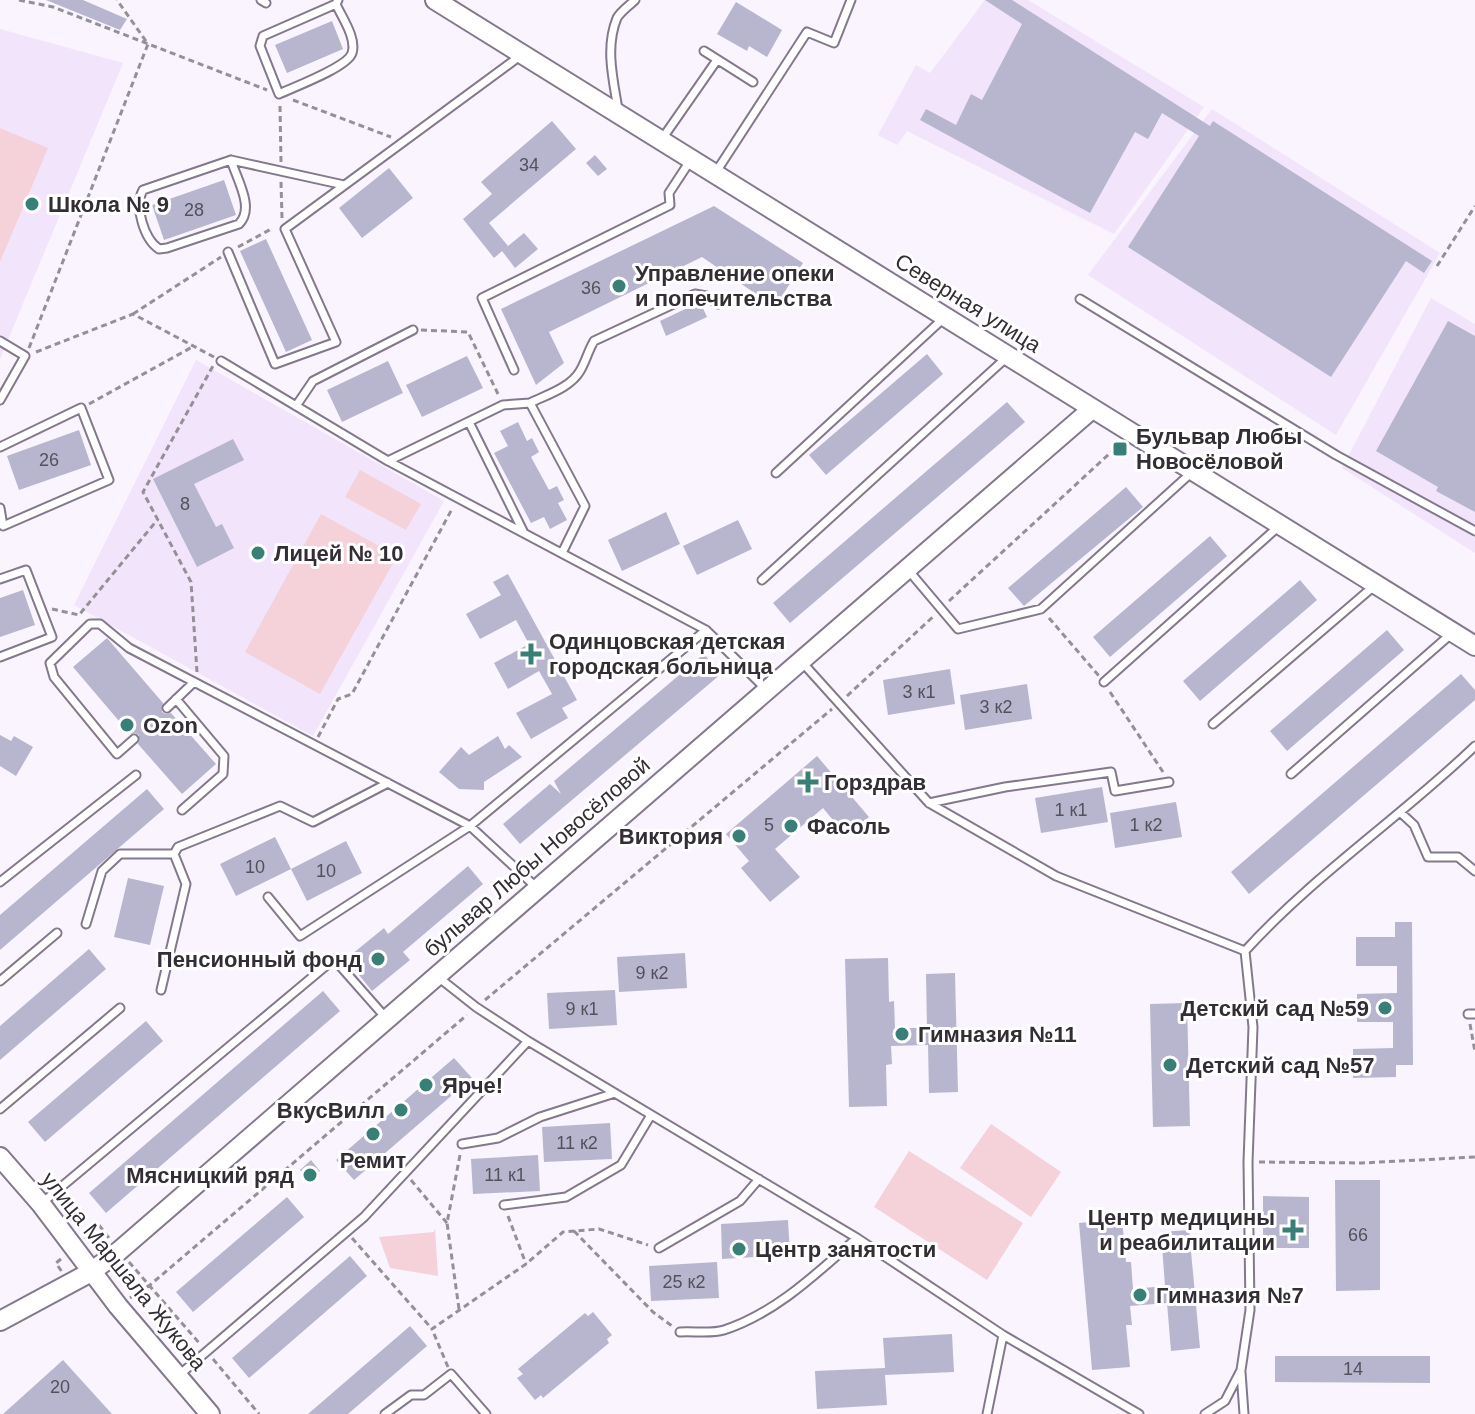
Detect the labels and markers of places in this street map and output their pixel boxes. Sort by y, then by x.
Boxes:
place label: Школа № 9 [48,192,169,217]
marker: Школа № 9 [23,195,41,213]
place label: Управление опеки и попечительства [635,261,835,311]
marker: Управление опеки и попечительства [610,277,628,295]
place label: Бульвар Любы Новосёловой [1136,424,1302,474]
marker: Бульвар Любы Новосёловой [1111,440,1129,458]
place label: Лицей № 10 [274,541,403,566]
marker: Лицей № 10 [249,544,267,562]
place label: Одинцовская детская городская больница [549,629,785,679]
marker: Одинцовская детская городская больница [520,643,542,665]
place label: Ozon [143,713,198,738]
marker: Ozon [118,716,136,734]
place label: Горздрав [824,770,926,795]
marker: Горздрав [799,773,817,791]
place label: Фасоль [807,814,891,839]
marker: Фасоль [782,817,800,835]
place label: Виктория [619,824,723,849]
marker: Виктория [730,827,748,845]
place label: Пенсионный фонд [157,947,362,972]
marker: Пенсионный фонд [369,950,387,968]
place label: Детский сад №59 [1180,996,1369,1021]
marker: Детский сад №59 [1376,999,1394,1017]
place label: Гимназия №11 [918,1022,1077,1047]
marker: Гимназия №11 [893,1025,911,1043]
place label: Детский сад №57 [1186,1053,1375,1078]
marker: Детский сад №57 [1161,1056,1179,1074]
place label: Ярче! [442,1073,503,1098]
marker: Ярче! [417,1076,435,1094]
place label: ВкусВилл [277,1098,385,1123]
marker: ВкусВилл [392,1101,410,1119]
marker: Ремит [364,1125,382,1143]
place label: Ремит [340,1148,407,1173]
place label: Мясницкий ряд [126,1163,294,1188]
marker: Мясницкий ряд [301,1166,319,1184]
place label: Центр медицины и реабилитации [1088,1205,1275,1255]
marker: Центр медицины и реабилитации [1282,1219,1304,1241]
place label: Центр занятости [755,1237,936,1262]
marker: Центр занятости [730,1240,748,1258]
place label: Гимназия №7 [1156,1283,1304,1308]
marker: Гимназия №7 [1131,1286,1149,1304]

